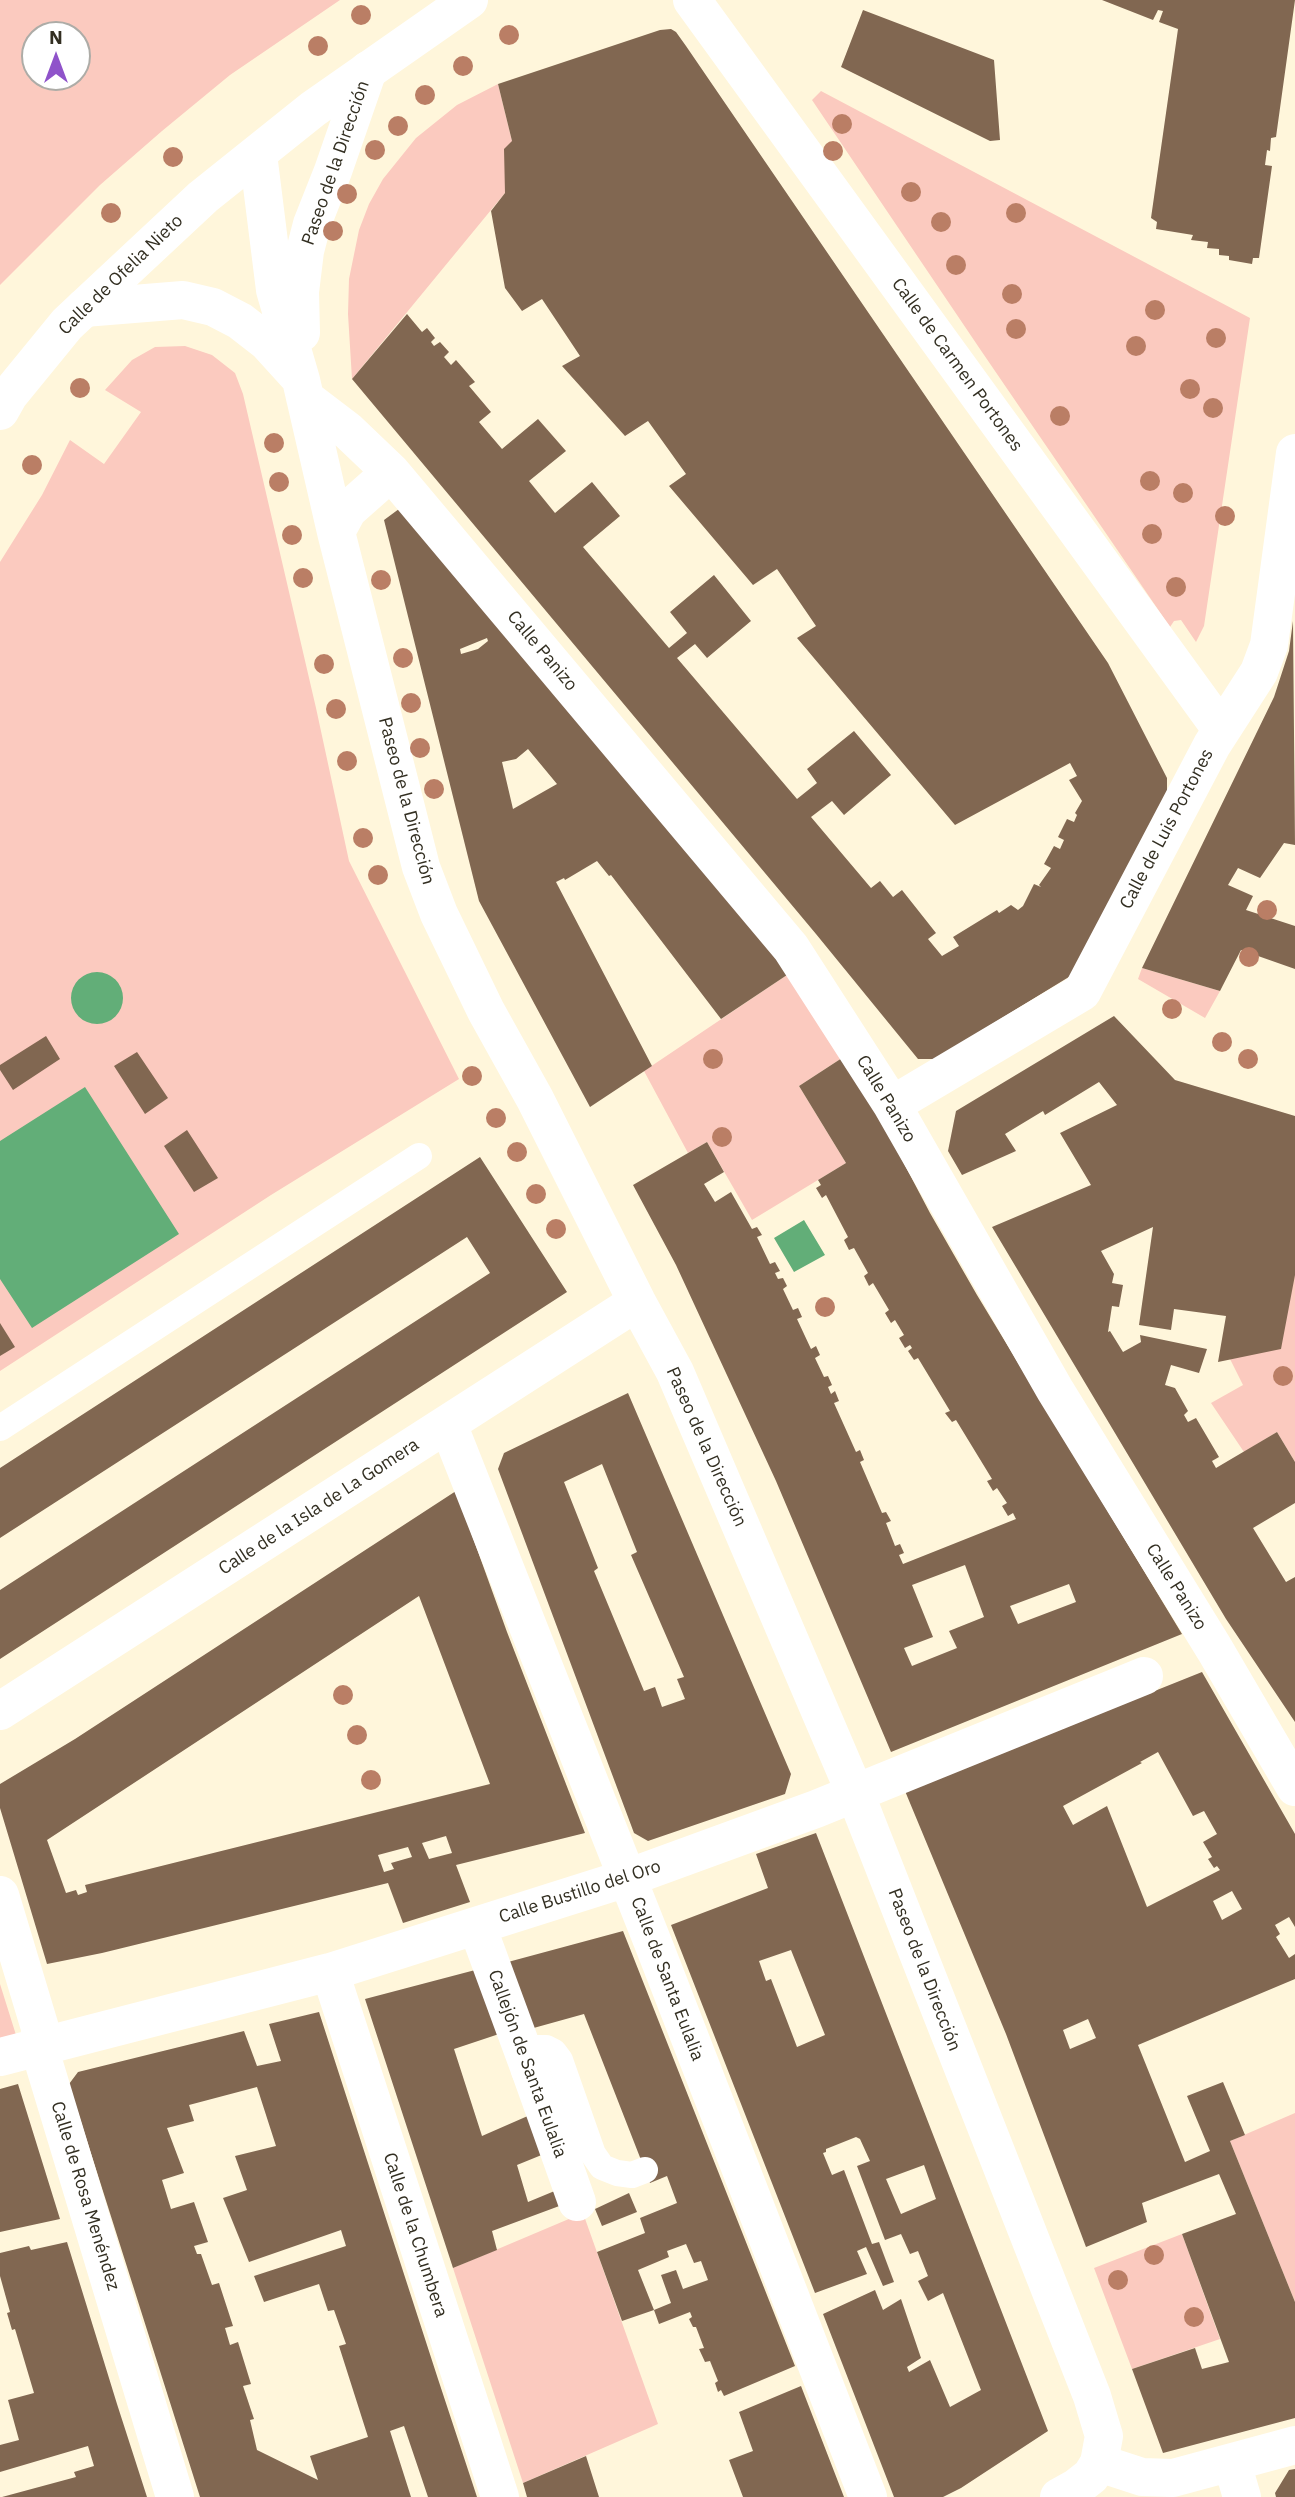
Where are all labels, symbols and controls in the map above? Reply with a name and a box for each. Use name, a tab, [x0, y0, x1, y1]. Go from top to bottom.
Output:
north arrow	[21, 21, 91, 91]
text: N	[49, 25, 63, 49]
street label: Paseo de la Dirección	[298, 78, 374, 248]
street label: Calle de Ofelia Nieto	[54, 210, 188, 340]
street label: Calle de Carmen Portones	[887, 274, 1027, 456]
street label: Calle Panizo	[502, 607, 582, 695]
street label: Paseo de la Dirección	[373, 715, 439, 887]
street label: Calle de Luis Portones	[1116, 745, 1218, 913]
street label: Calle Panizo	[852, 1051, 920, 1147]
street label: Paseo de la Dirección	[661, 1364, 751, 1530]
street label: Calle de la Isla de La Gomera	[215, 1434, 423, 1580]
street label: Calle Panizo	[1141, 1540, 1211, 1634]
street label: Calle Bustillo del Oro	[496, 1856, 664, 1928]
street label: Paseo de la Dirección	[883, 1886, 965, 2054]
street label: Calle de Santa Eulalia	[626, 1894, 708, 2064]
street label: Callejón de Santa Eulalia	[483, 1967, 571, 2161]
street label: Calle de Rosa Menéndez	[46, 2099, 124, 2293]
street label: Calle de la Chumbera	[378, 2150, 452, 2320]

